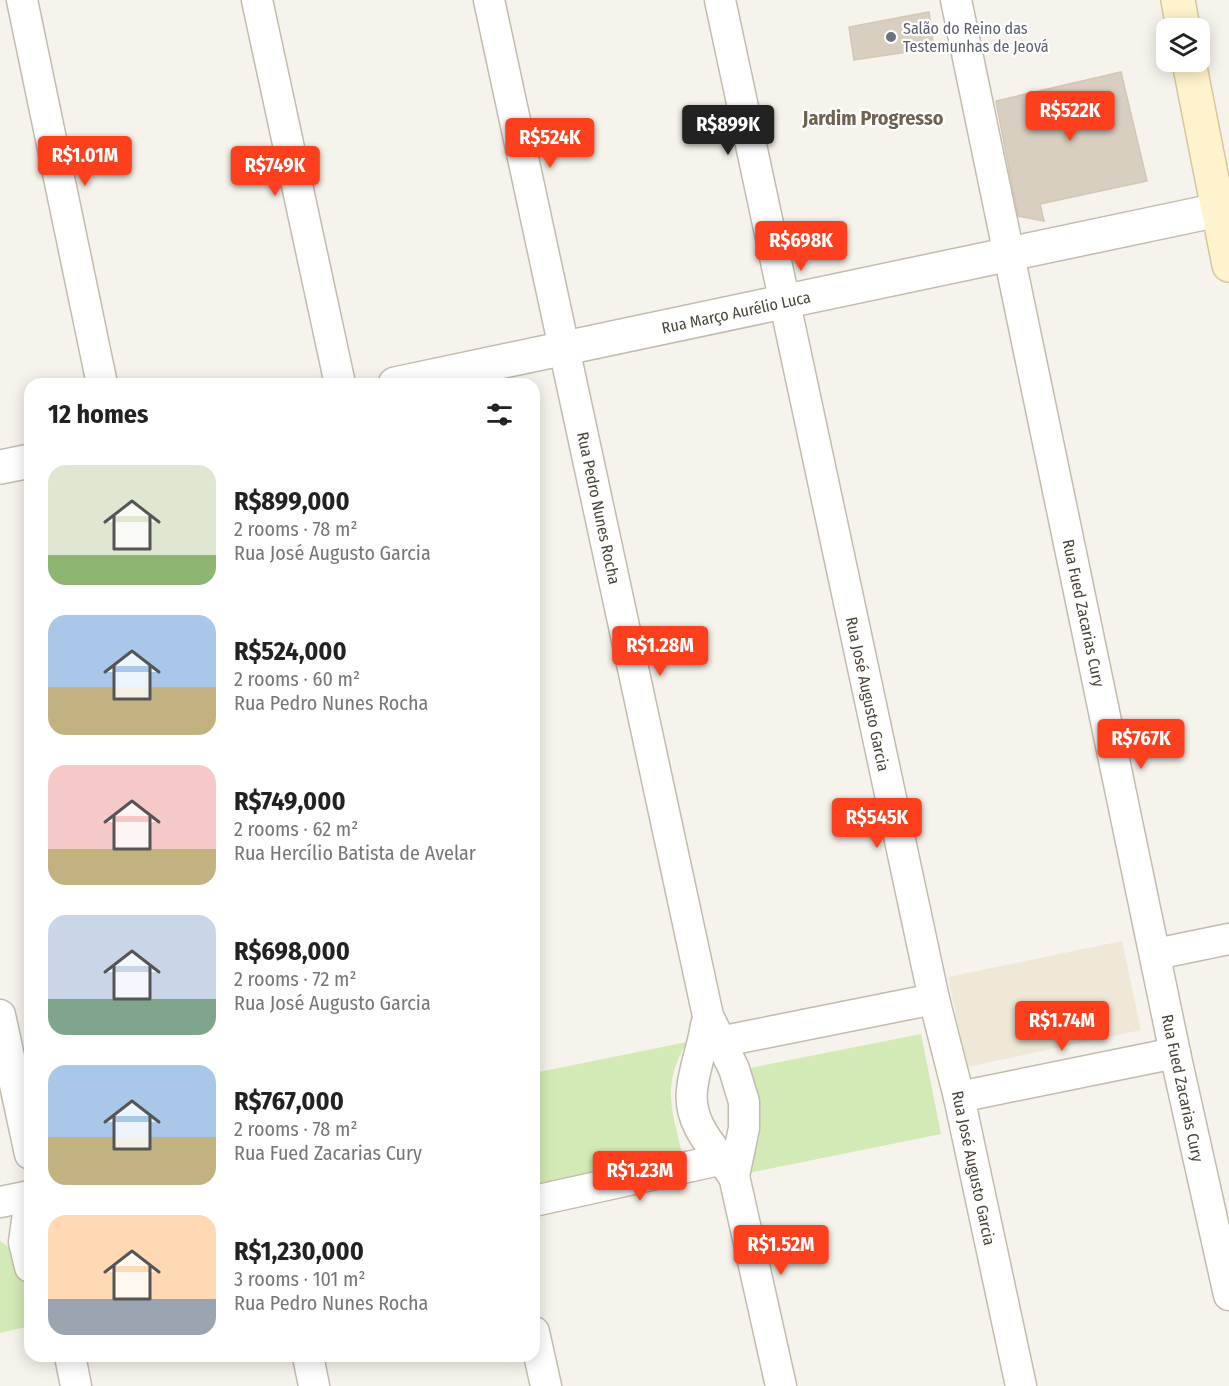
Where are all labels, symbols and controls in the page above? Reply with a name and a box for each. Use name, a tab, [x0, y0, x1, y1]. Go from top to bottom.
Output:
map controls	[1156, 18, 1210, 72]
button: layers	[1156, 18, 1210, 72]
place label: Salão do Reino das Testemunhas de Jeová	[903, 19, 1049, 56]
marker: Salão do Reino das Testemunhas de Jeová	[884, 30, 898, 44]
pin: R$522K	[1021, 91, 1119, 142]
text: R$522K	[1040, 98, 1100, 122]
pin: R$899K	[679, 105, 777, 156]
district label: Jardim Progresso	[802, 106, 944, 130]
text: R$899K	[696, 112, 760, 136]
pin: R$524K	[501, 118, 599, 169]
text: R$524K	[519, 125, 581, 149]
pin: R$1.01M	[30, 136, 140, 187]
text: R$1.01M	[52, 143, 118, 167]
pin: R$749K	[226, 146, 324, 197]
text: R$749K	[245, 153, 305, 177]
pin: R$698K	[752, 221, 850, 272]
text: R$698K	[769, 228, 833, 252]
street label: Rua Março Aurélio Luca	[660, 287, 812, 338]
icon: filters	[483, 398, 516, 431]
text: 12 homes	[48, 399, 148, 430]
street label: Rua Pedro Nunes Rocha	[573, 430, 624, 586]
text: R$899,000	[234, 486, 350, 517]
icon: home	[96, 489, 168, 561]
text: 2 rooms · 78 m²	[234, 517, 357, 541]
street label: Rua Fued Zacarias Cury	[1059, 538, 1109, 689]
text: Rua José Augusto Garcia	[234, 541, 431, 565]
street label: Rua José Augusto Garcia	[842, 615, 893, 773]
pin: R$1.28M	[605, 626, 715, 677]
text: R$1.28M	[626, 633, 694, 657]
text: R$524,000	[234, 636, 347, 667]
icon: home	[96, 639, 168, 711]
text: 2 rooms · 60 m²	[234, 667, 360, 691]
text: Rua Pedro Nunes Rocha	[234, 691, 428, 715]
pin: R$767K	[1092, 719, 1190, 770]
text: R$767K	[1111, 726, 1171, 750]
text: R$749,000	[234, 786, 346, 817]
icon: home	[96, 789, 168, 861]
pin: R$545K	[828, 798, 926, 849]
text: R$545K	[846, 805, 908, 829]
text: 2 rooms · 62 m²	[234, 817, 358, 841]
text: Rua Hercílio Batista de Avelar	[234, 841, 476, 865]
text: R$698,000	[234, 936, 350, 967]
icon: home	[96, 939, 168, 1011]
text: 2 rooms · 72 m²	[234, 967, 356, 991]
text: Rua José Augusto Garcia	[234, 991, 431, 1015]
pin: R$1.74M	[1007, 1001, 1117, 1052]
text: R$1.74M	[1029, 1008, 1095, 1032]
street label: Rua Fued Zacarias Cury	[1158, 1013, 1208, 1164]
text: R$767,000	[234, 1086, 344, 1117]
icon: home	[96, 1089, 168, 1161]
street label: Rua José Augusto Garcia	[948, 1089, 999, 1247]
text: 2 rooms · 78 m²	[234, 1117, 357, 1141]
text: Rua Fued Zacarias Cury	[234, 1141, 422, 1165]
pin: R$1.23M	[585, 1151, 695, 1202]
text: R$1.23M	[607, 1158, 673, 1182]
pin: R$1.52M	[726, 1225, 836, 1276]
text: R$1.52M	[748, 1232, 814, 1256]
text: R$1,230,000	[234, 1236, 364, 1267]
icon: home	[96, 1239, 168, 1311]
text: 3 rooms · 101 m²	[234, 1267, 365, 1291]
text: Rua Pedro Nunes Rocha	[234, 1291, 428, 1315]

